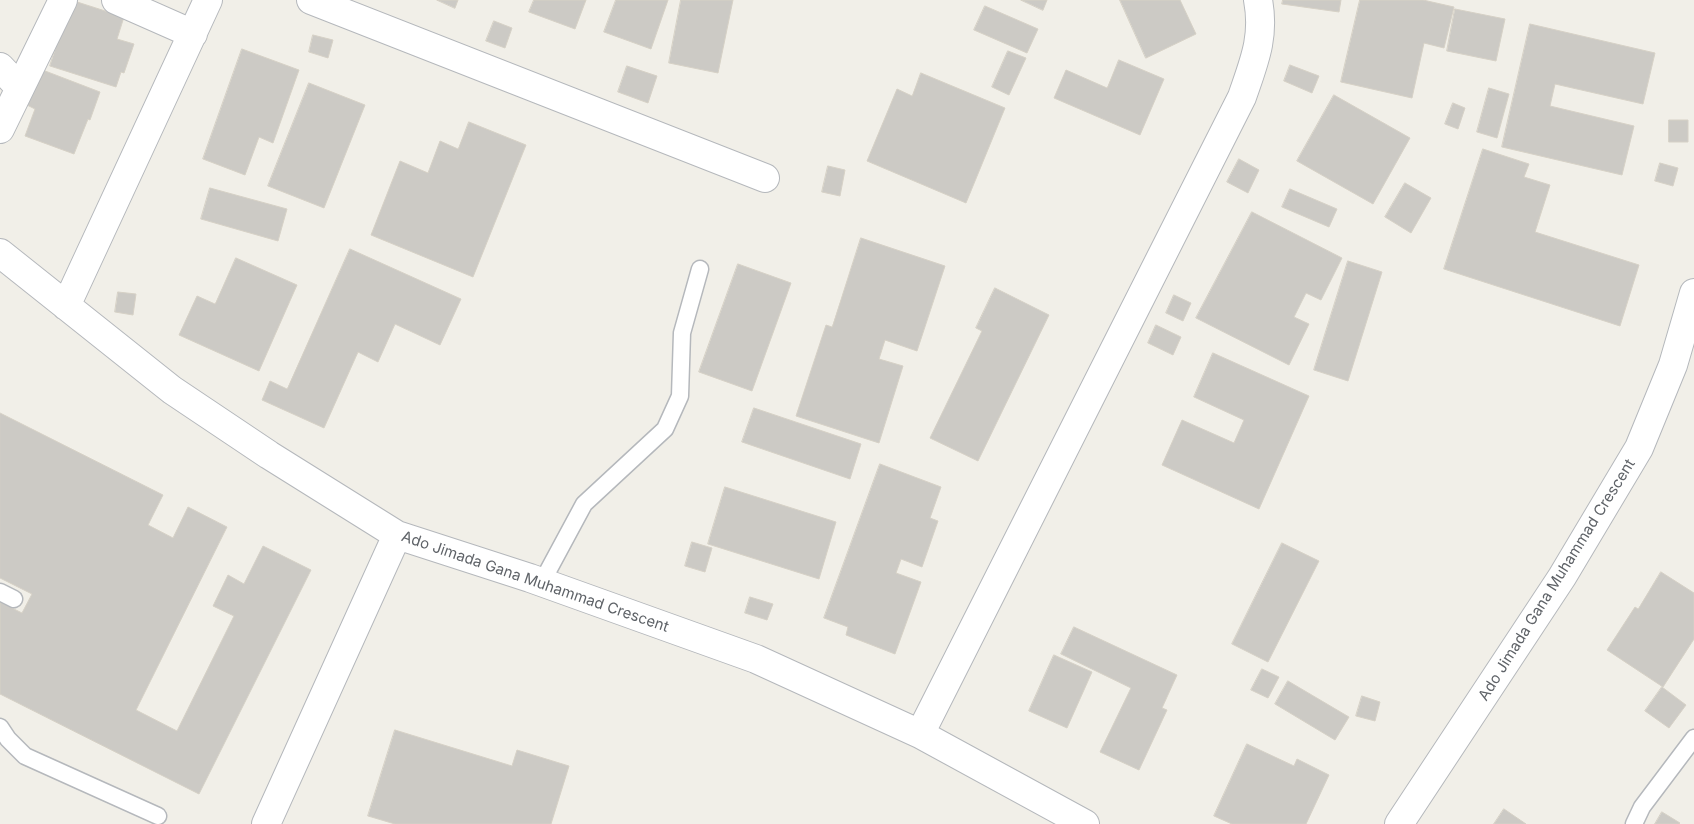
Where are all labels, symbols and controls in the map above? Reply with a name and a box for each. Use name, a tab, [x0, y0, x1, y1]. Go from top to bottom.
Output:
street label: Ado Jimada Gana Muhammad Crescent	[1475, 456, 1639, 704]
street label: Ado Jimada Gana Muhammad Crescent	[399, 528, 671, 636]

